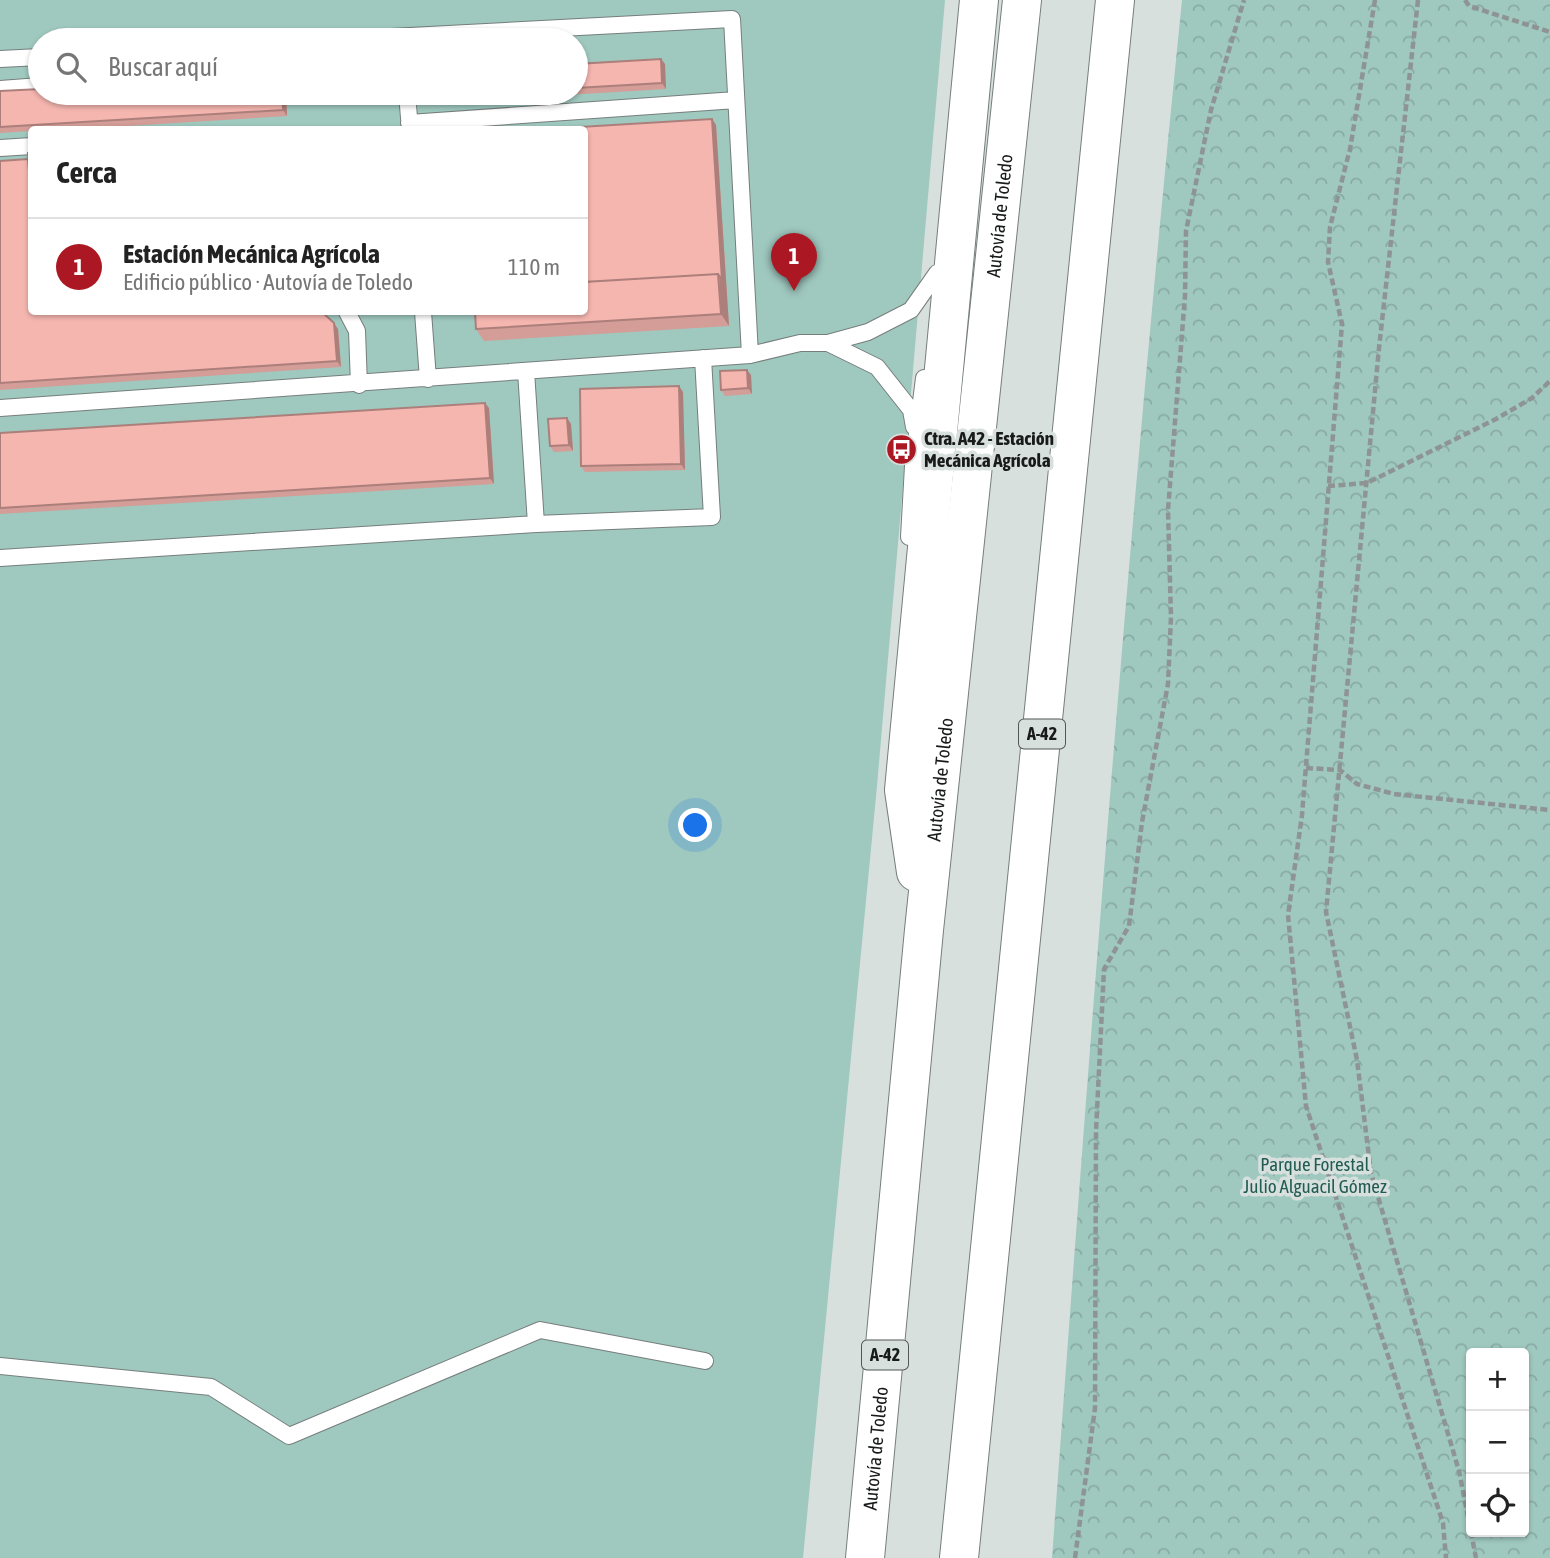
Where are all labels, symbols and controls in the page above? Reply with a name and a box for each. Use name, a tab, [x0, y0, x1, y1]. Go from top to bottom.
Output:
search box	[28, 28, 588, 105]
icon: search	[52, 48, 90, 86]
text: Buscar aquí	[108, 52, 218, 82]
street label: Autovía de Toledo	[982, 153, 1017, 279]
text: Cerca	[56, 155, 117, 189]
pin: 1	[771, 233, 817, 291]
text: Estación Mecánica Agrícola	[123, 239, 380, 269]
text: 1	[74, 254, 84, 280]
text: 110 m	[508, 254, 560, 280]
text: Edificio público · Autovía de Toledo	[123, 269, 413, 295]
place label: Ctra. A42 - Estación Mecánica Agrícola	[924, 427, 1054, 471]
bus stop icon: Ctra. A42 - Estación Mecánica Agrícola	[884, 432, 918, 466]
street label: Autovía de Toledo	[922, 717, 957, 842]
road number: A-42	[1019, 720, 1065, 748]
your location	[678, 808, 712, 842]
park label: Parque Forestal Julio Alguacil Gómez	[1243, 1153, 1387, 1197]
road number: A-42	[862, 1340, 908, 1370]
map controls	[1466, 1348, 1529, 1537]
button: +	[1466, 1348, 1529, 1411]
street label: Autovía de Toledo	[859, 1386, 892, 1511]
button: −	[1466, 1411, 1529, 1474]
button: locate	[1466, 1474, 1529, 1537]

